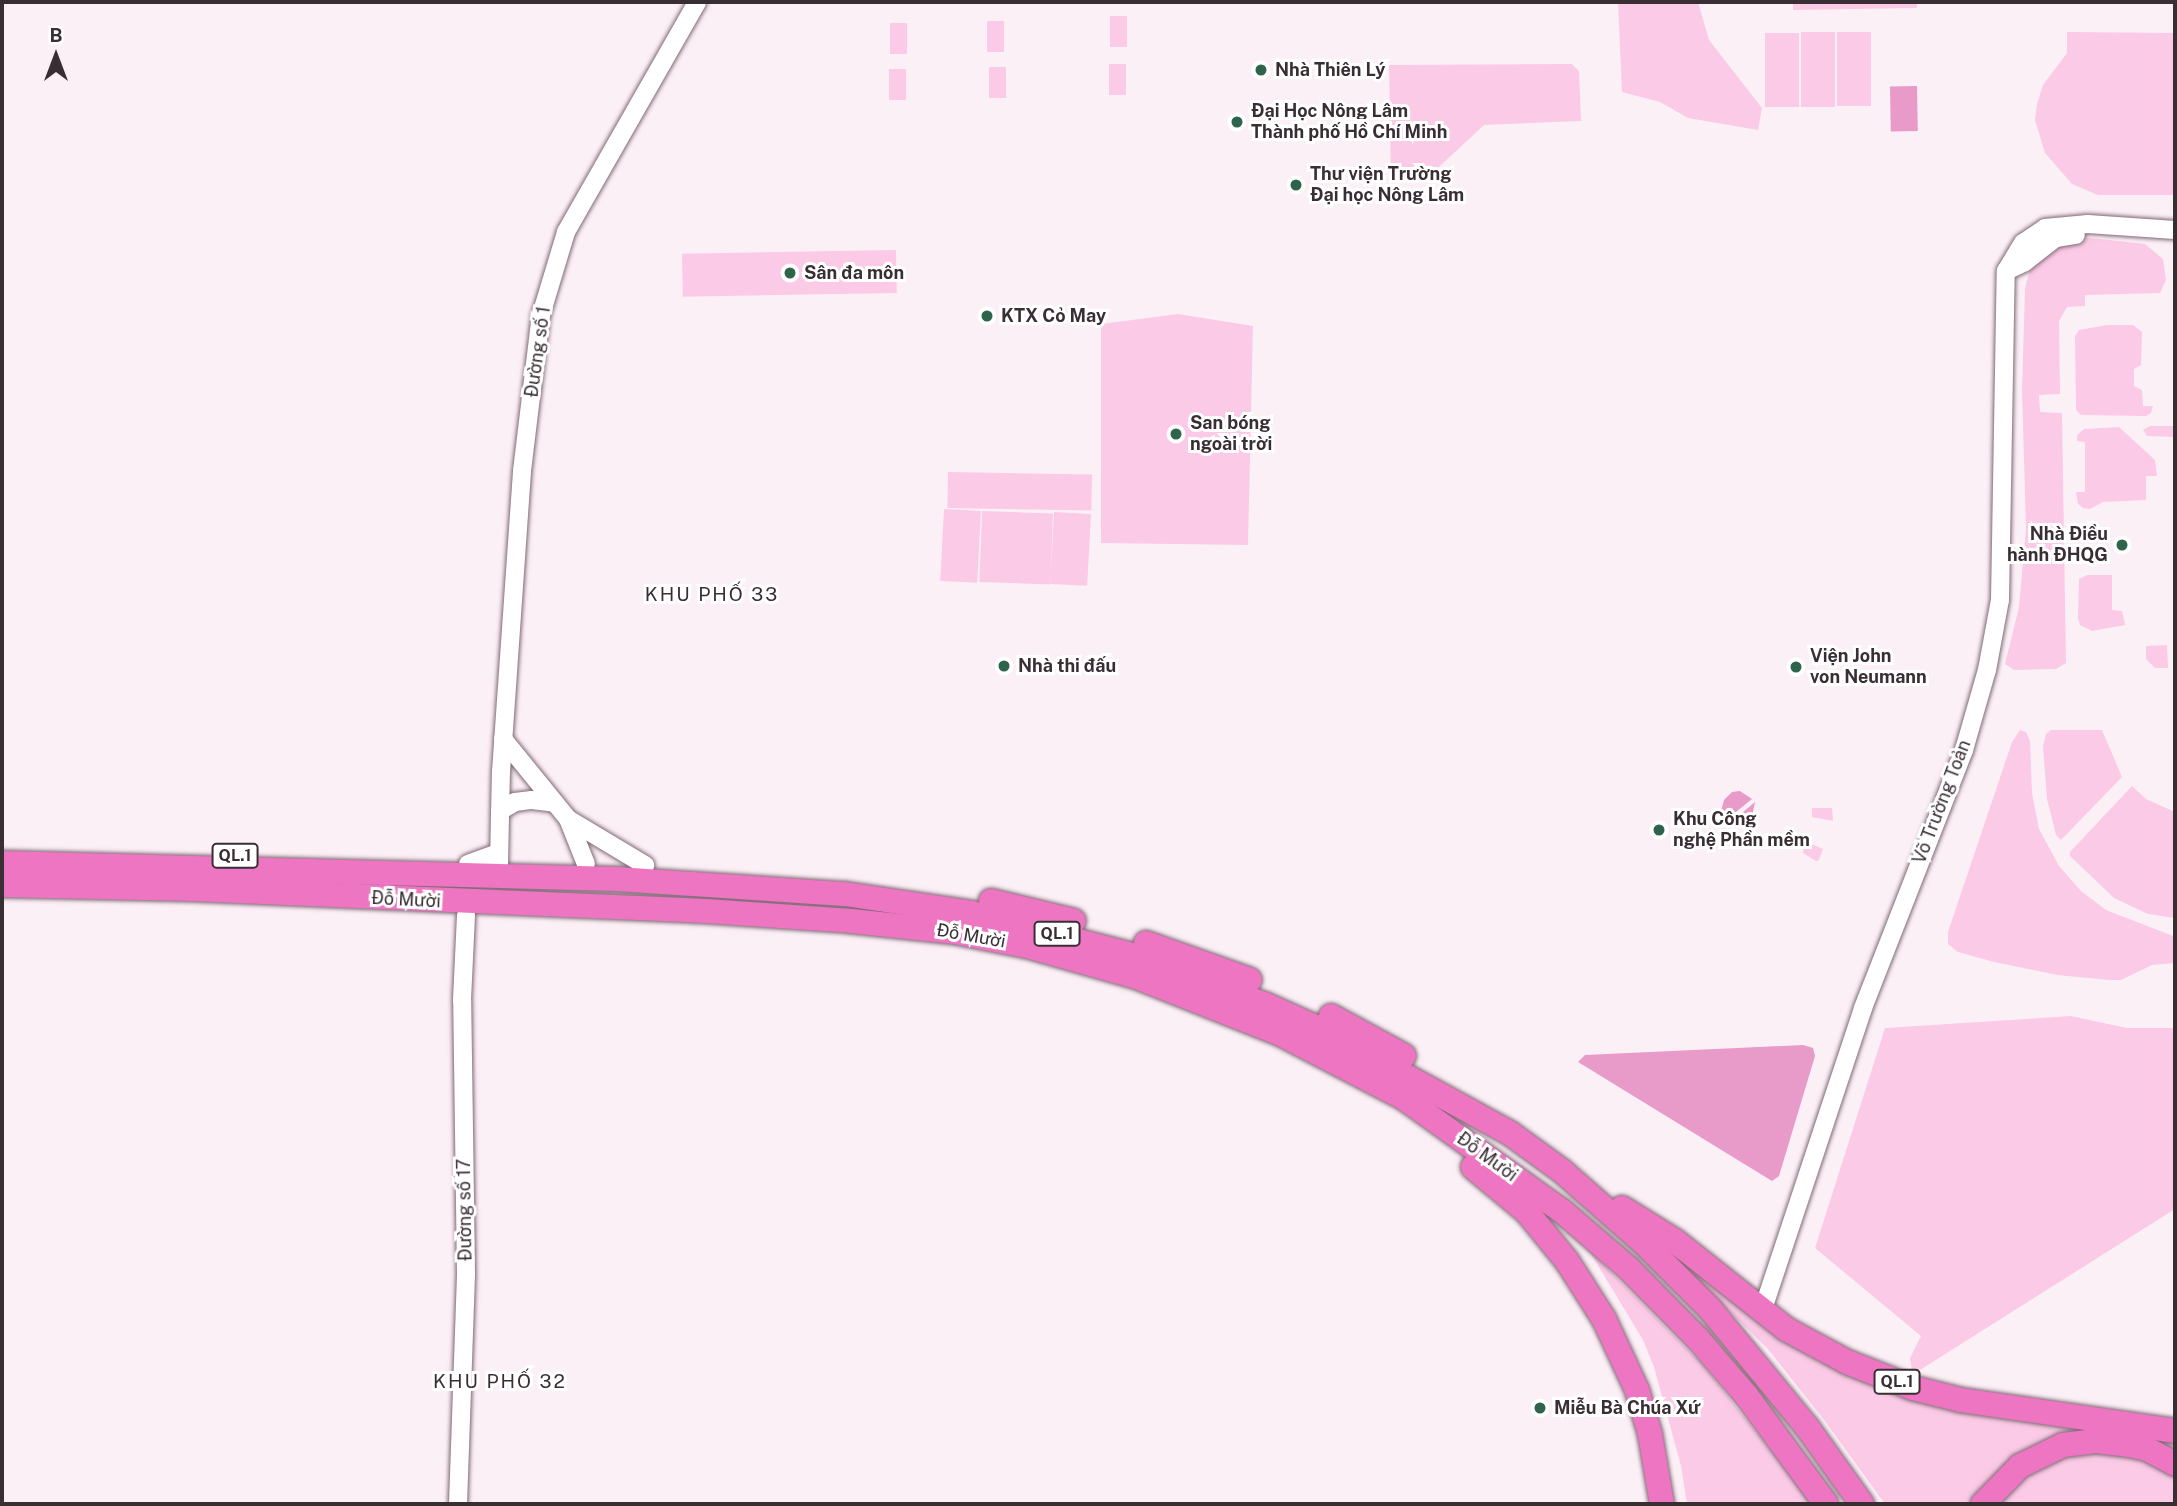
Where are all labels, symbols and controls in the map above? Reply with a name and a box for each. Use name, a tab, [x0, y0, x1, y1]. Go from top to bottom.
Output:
north arrow	[21, 21, 91, 91]
text: B	[49, 24, 63, 46]
place label: Nhà Thiên Lý	[1275, 59, 1385, 81]
marker: Nhà Thiên Lý	[1253, 62, 1269, 78]
place label: Đại Học Nông Lâm Thành phố Hồ Chí Minh	[1251, 101, 1447, 144]
marker: Đại Học Nông Lâm Thành phố Hồ Chí Minh	[1229, 114, 1245, 130]
place label: Thư viện Trường Đại học Nông Lâm	[1310, 164, 1464, 206]
marker: Thư viện Trường Đại học Nông Lâm	[1288, 177, 1304, 193]
place label: Sân đa môn	[804, 262, 904, 284]
marker: Sân đa môn	[782, 265, 798, 281]
street label: Đường số 1	[521, 305, 555, 399]
place label: KTX Cỏ May	[1001, 305, 1106, 327]
marker: KTX Cỏ May	[979, 308, 995, 324]
place label: San bóng ngoài trời	[1190, 413, 1272, 456]
marker: San bóng ngoài trời	[1168, 426, 1184, 442]
place label: Nhà Điều hành ĐHQG	[2007, 524, 2108, 566]
marker: Nhà Điều hành ĐHQG	[2114, 537, 2130, 553]
district label: KHU PHỐ 33	[646, 584, 778, 606]
place label: Viện John von Neumann	[1810, 646, 1927, 688]
place label: Nhà thi đấu	[1018, 655, 1116, 677]
marker: Nhà thi đấu	[996, 658, 1012, 674]
marker: Viện John von Neumann	[1788, 659, 1804, 675]
street label: Võ Trường Toản	[1908, 737, 1976, 867]
place label: Khu Công nghệ Phần mềm	[1673, 809, 1810, 852]
marker: Khu Công nghệ Phần mềm	[1651, 822, 1667, 838]
road number: QL.1	[210, 844, 260, 869]
street label: Đỗ Mười	[371, 887, 441, 913]
street label: Đỗ Mười	[935, 919, 1007, 953]
road number: QL.1	[1032, 922, 1082, 946]
street label: Đỗ Mười	[1452, 1128, 1522, 1186]
street label: Đường số 17	[453, 1158, 477, 1262]
road number: QL.1	[1872, 1370, 1922, 1394]
district label: KHU PHỐ 32	[434, 1371, 566, 1393]
place label: Miễu Bà Chúa Xứ	[1554, 1397, 1701, 1419]
marker: Miễu Bà Chúa Xứ	[1532, 1400, 1548, 1416]

